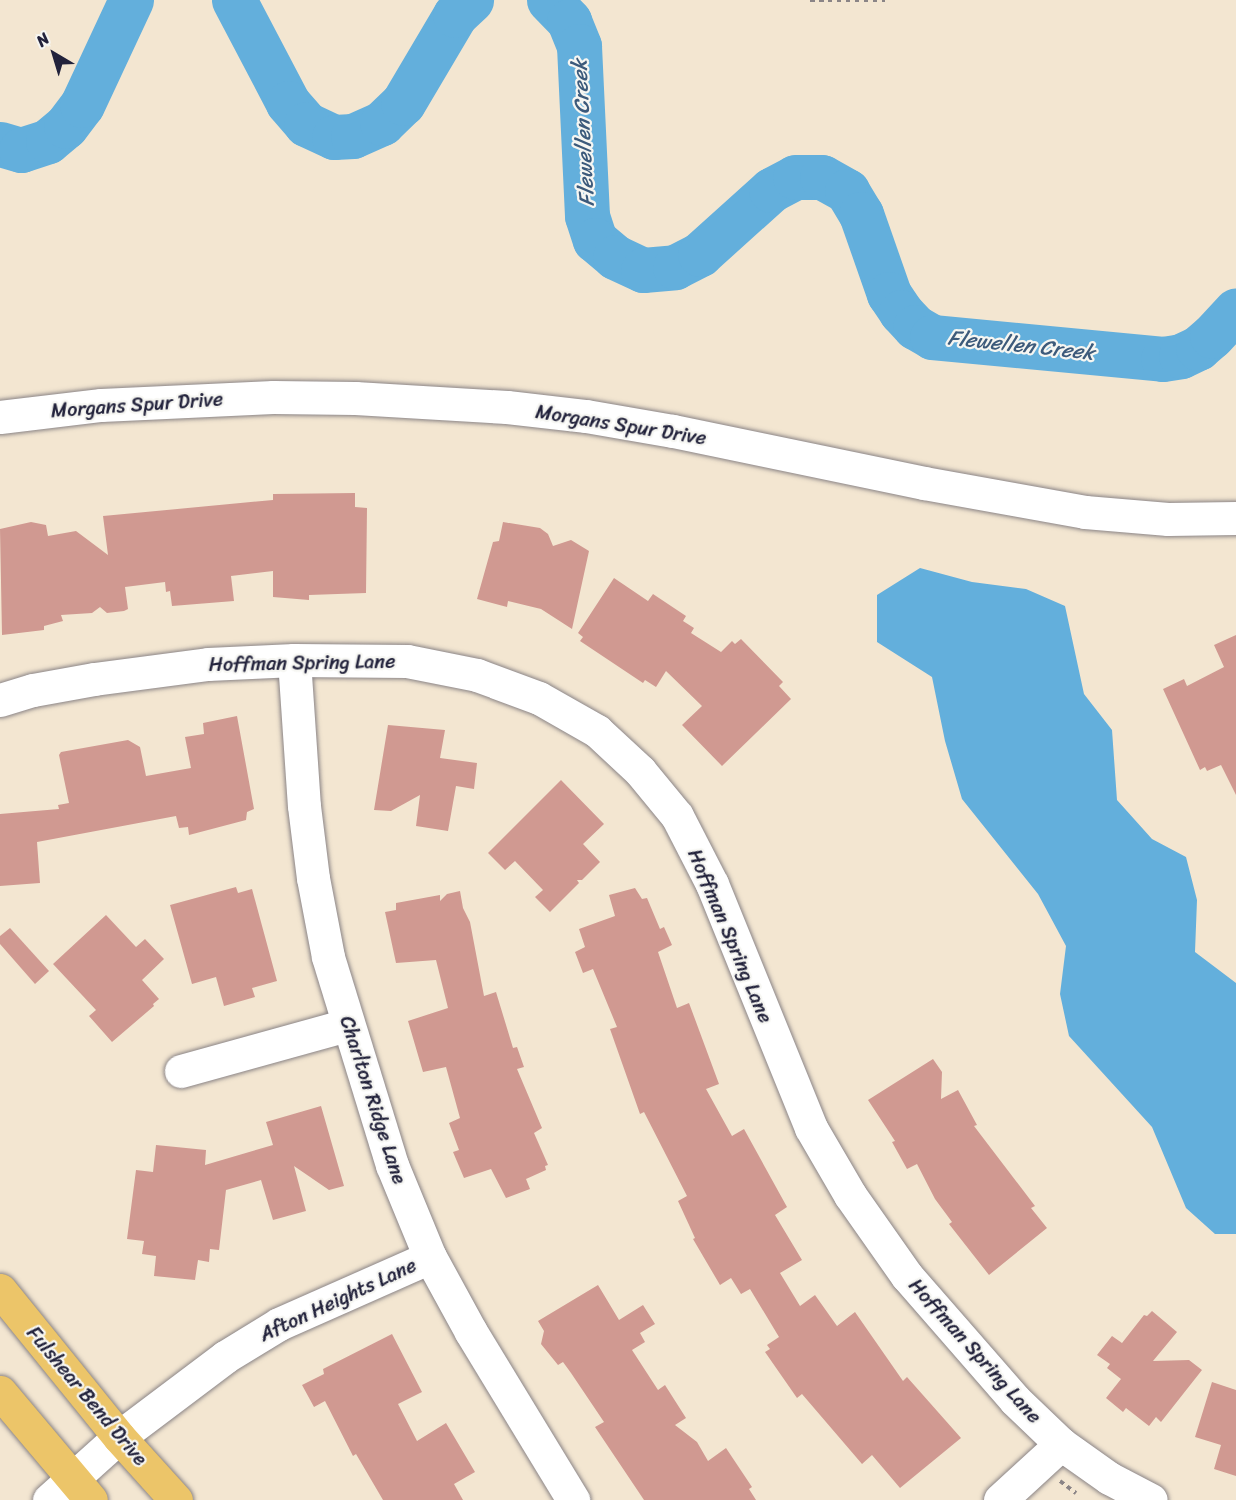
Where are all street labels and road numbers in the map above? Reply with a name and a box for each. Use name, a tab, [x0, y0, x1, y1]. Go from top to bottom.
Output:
street label: Morgans Spur Drive	[50, 387, 224, 423]
street label: Morgans Spur Drive	[534, 400, 708, 450]
street label: Hoffman Spring Lane	[208, 649, 396, 677]
street label: Hoffman Spring Lane	[682, 845, 778, 1027]
street label: Charlton Ridge Lane	[334, 1013, 412, 1187]
street label: Afton Heights Lane	[256, 1253, 420, 1347]
street label: Hoffman Spring Lane	[904, 1274, 1046, 1428]
street label: Fulshear Bend Drive	[21, 1321, 153, 1471]

